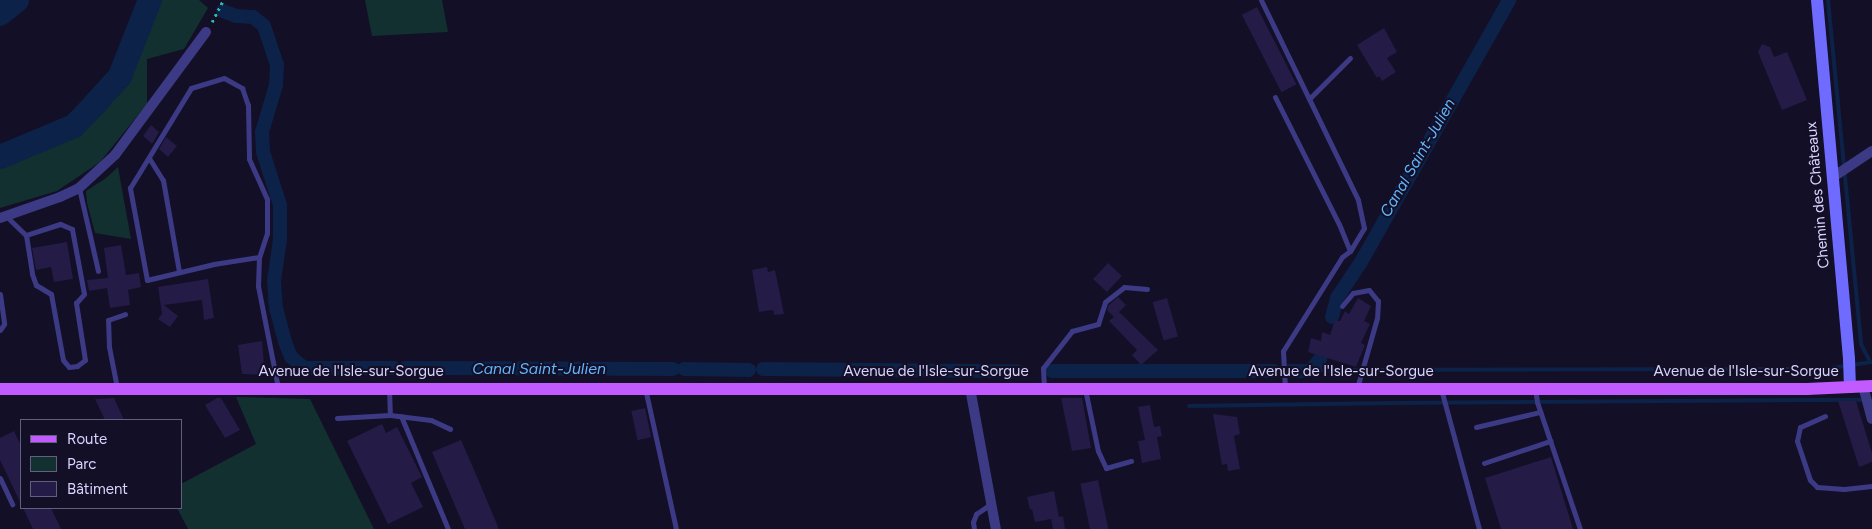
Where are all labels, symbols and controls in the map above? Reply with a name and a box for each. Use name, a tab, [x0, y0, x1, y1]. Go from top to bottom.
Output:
water label: Canal Saint-Julien	[1376, 95, 1460, 221]
street label: Chemin des Châteaux	[1803, 121, 1833, 269]
water label: Canal Saint-Julien	[472, 359, 606, 379]
street label: Avenue de l'Isle-sur-Sorgue	[258, 363, 444, 381]
street label: Avenue de l'Isle-sur-Sorgue	[843, 363, 1029, 381]
street label: Avenue de l'Isle-sur-Sorgue	[1248, 363, 1434, 381]
street label: Avenue de l'Isle-sur-Sorgue	[1653, 363, 1839, 381]
legend	[20, 419, 182, 509]
text: Route	[67, 430, 107, 448]
text: Parc	[67, 455, 96, 473]
text: Bâtiment	[67, 480, 128, 498]

